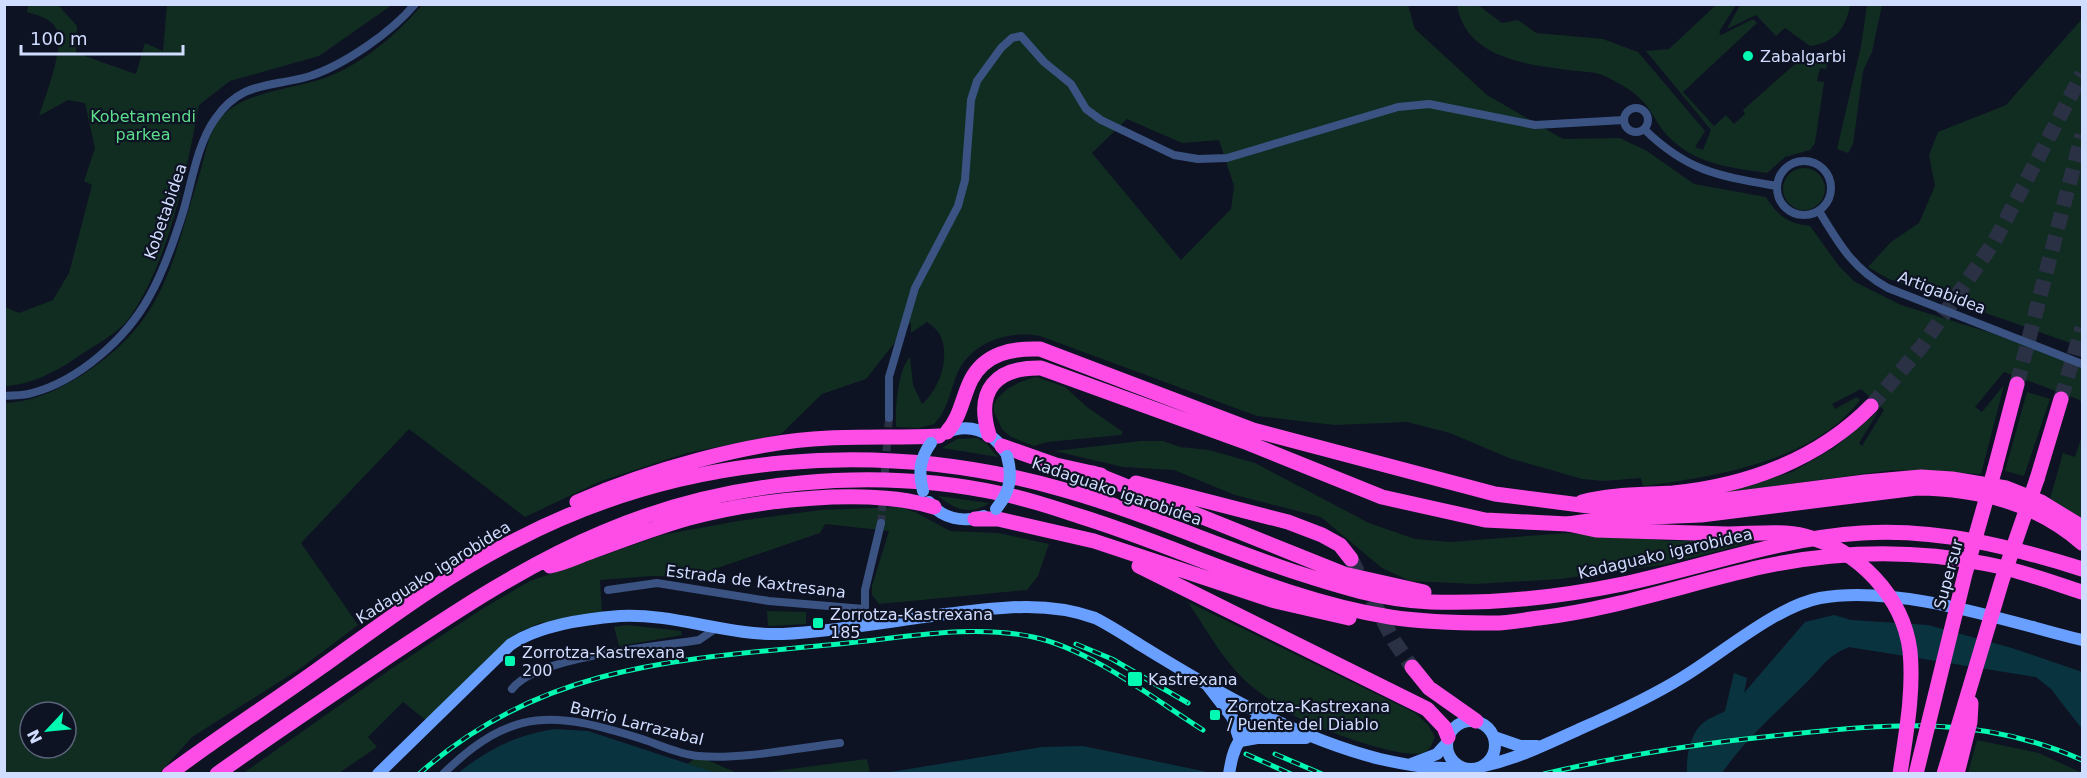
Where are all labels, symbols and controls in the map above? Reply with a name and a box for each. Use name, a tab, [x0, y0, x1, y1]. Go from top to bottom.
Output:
scale bar	[21, 18, 183, 56]
text: 100 m	[30, 28, 88, 49]
place label: Zabalgarbi	[1760, 47, 1846, 66]
marker: Zabalgarbi	[1741, 49, 1755, 63]
park label: Kobetamendi parkea	[90, 107, 196, 144]
street label: Kobetabidea	[140, 161, 191, 262]
street label: Artigabidea	[1895, 267, 1988, 318]
street label: Kadaguako igarobidea	[1029, 453, 1204, 530]
street label: Kadaguako igarobidea	[353, 517, 514, 628]
street label: Kadaguako igarobidea	[1576, 524, 1754, 583]
street label: Supersur	[1930, 537, 1967, 611]
street label: Estrada de Kaxtresana	[665, 561, 847, 602]
place label: Zorrotza-Kastrexana 185	[830, 605, 993, 642]
marker: Zorrotza-Kastrexana 185	[811, 616, 825, 630]
place label: Zorrotza-Kastrexana 200	[522, 643, 685, 680]
marker: Zorrotza-Kastrexana 200	[503, 654, 517, 668]
marker: Kastrexana	[1126, 670, 1144, 688]
place label: Kastrexana	[1148, 670, 1238, 689]
place label: Zorrotza-Kastrexana / Puente del Diablo	[1227, 697, 1390, 734]
street label: Barrio Larrazabal	[568, 698, 706, 749]
north arrow	[18, 700, 78, 760]
marker: Zorrotza-Kastrexana / Puente del Diablo	[1208, 708, 1222, 722]
text: N	[23, 726, 46, 747]

